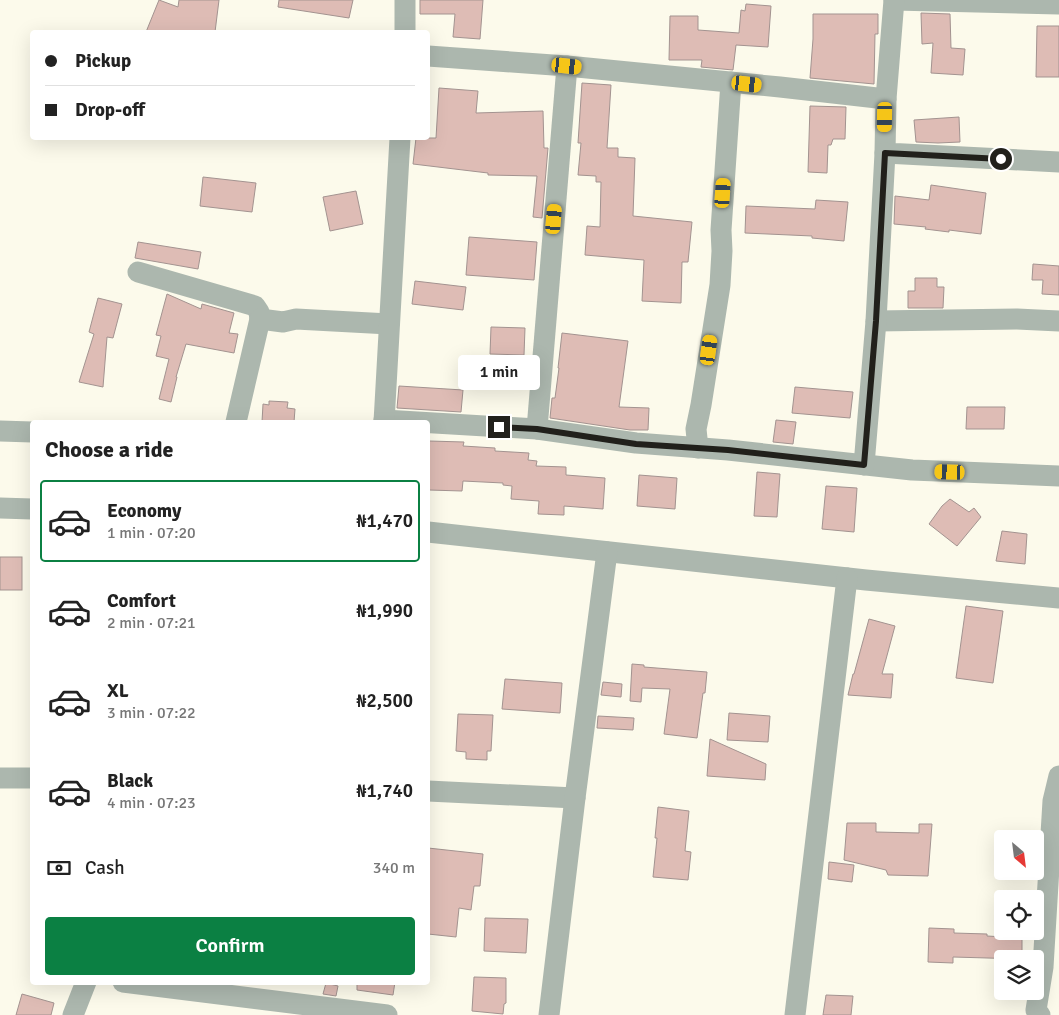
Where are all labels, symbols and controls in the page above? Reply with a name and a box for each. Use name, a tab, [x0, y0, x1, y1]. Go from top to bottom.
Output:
text: Pickup	[75, 49, 131, 73]
car	[551, 57, 582, 75]
car	[731, 75, 762, 93]
text: Drop-off	[75, 98, 145, 122]
car	[877, 102, 892, 132]
route start	[990, 148, 1012, 170]
car	[714, 178, 731, 208]
car	[545, 203, 562, 235]
car	[699, 334, 718, 366]
callout: 1 min	[458, 354, 540, 390]
text: 1 min	[480, 362, 518, 382]
route end	[488, 416, 510, 438]
text: Choose a ride	[45, 436, 173, 463]
car	[934, 464, 965, 480]
icon: car	[47, 499, 92, 544]
text: Economy	[107, 499, 181, 523]
text: ₦1,470	[356, 509, 413, 533]
text: 1 min · 07:20	[107, 523, 196, 543]
icon: car	[47, 589, 92, 634]
text: Comfort	[107, 589, 176, 613]
text: ₦1,990	[356, 599, 413, 623]
text: 2 min · 07:21	[107, 613, 196, 633]
icon: car	[47, 679, 92, 724]
text: XL	[107, 679, 129, 703]
text: ₦2,500	[356, 689, 413, 713]
text: 3 min · 07:22	[107, 703, 196, 723]
icon: car	[47, 769, 92, 814]
text: Black	[107, 769, 153, 793]
text: ₦1,740	[356, 779, 413, 803]
text: 4 min · 07:23	[107, 793, 196, 813]
north arrow	[994, 830, 1044, 880]
map controls	[994, 830, 1044, 1000]
icon: cash	[45, 854, 73, 882]
text: Cash	[85, 856, 125, 880]
text: 340 m	[373, 858, 415, 878]
button: locate	[994, 890, 1044, 940]
button: Confirm	[45, 917, 415, 975]
button: layers	[994, 950, 1044, 1000]

